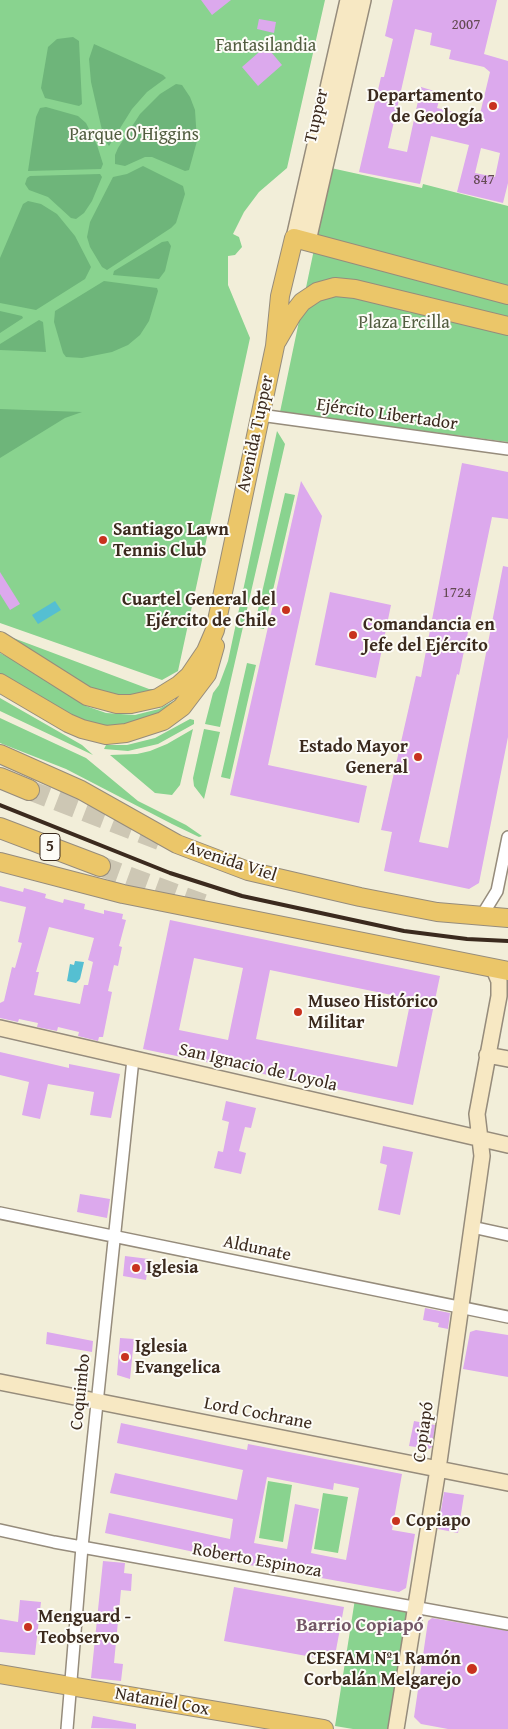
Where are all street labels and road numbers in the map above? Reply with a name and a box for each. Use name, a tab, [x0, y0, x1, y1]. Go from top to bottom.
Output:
street label: Tupper	[300, 87, 334, 145]
street label: Avenida Tupper	[233, 373, 279, 495]
street label: Ejército Libertador	[315, 394, 459, 436]
road number: 5	[40, 834, 60, 860]
street label: Avenida Viel	[183, 837, 279, 887]
street label: San Ignacio de Loyola	[177, 1039, 339, 1097]
street label: Aldunate	[221, 1231, 293, 1267]
street label: Coquimbo	[66, 1353, 96, 1431]
street label: Lord Cochrane	[202, 1393, 314, 1435]
street label: Copiapó	[409, 1400, 439, 1464]
street label: Roberto Espinoza	[191, 1539, 323, 1583]
street label: Nataniel Cox	[113, 1683, 211, 1721]

